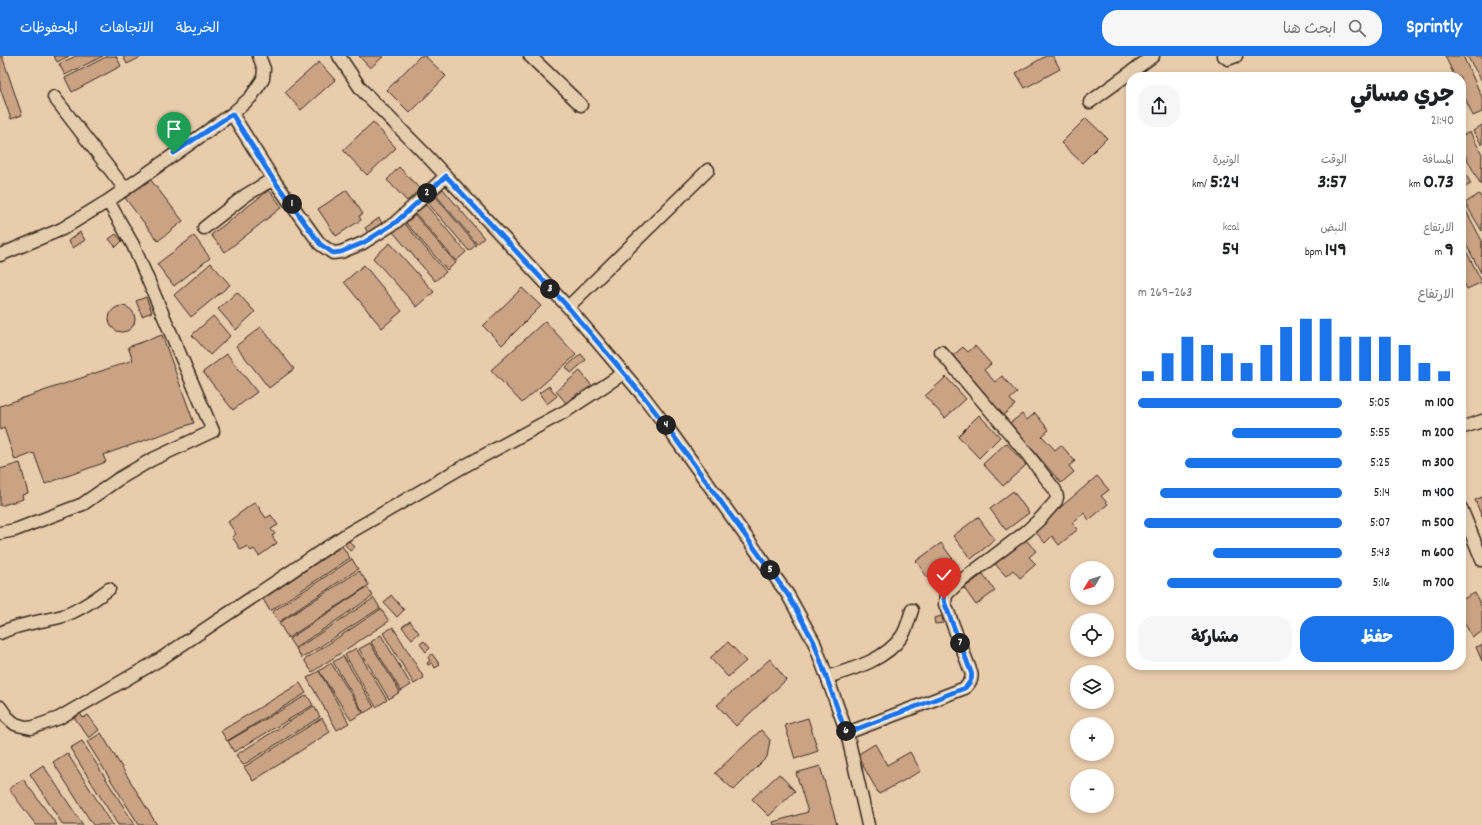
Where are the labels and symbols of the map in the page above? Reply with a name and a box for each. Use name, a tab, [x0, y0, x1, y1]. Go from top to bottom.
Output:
pin	[157, 112, 191, 153]
pin: 2	[417, 183, 437, 203]
pin: 1	[282, 194, 302, 214]
pin: 3	[540, 279, 560, 299]
pin: 4	[656, 415, 676, 435]
pin	[927, 558, 961, 599]
pin: 5	[760, 560, 780, 580]
north arrow	[1070, 561, 1114, 605]
pin: 7	[950, 633, 970, 653]
pin: 6	[836, 721, 856, 741]

